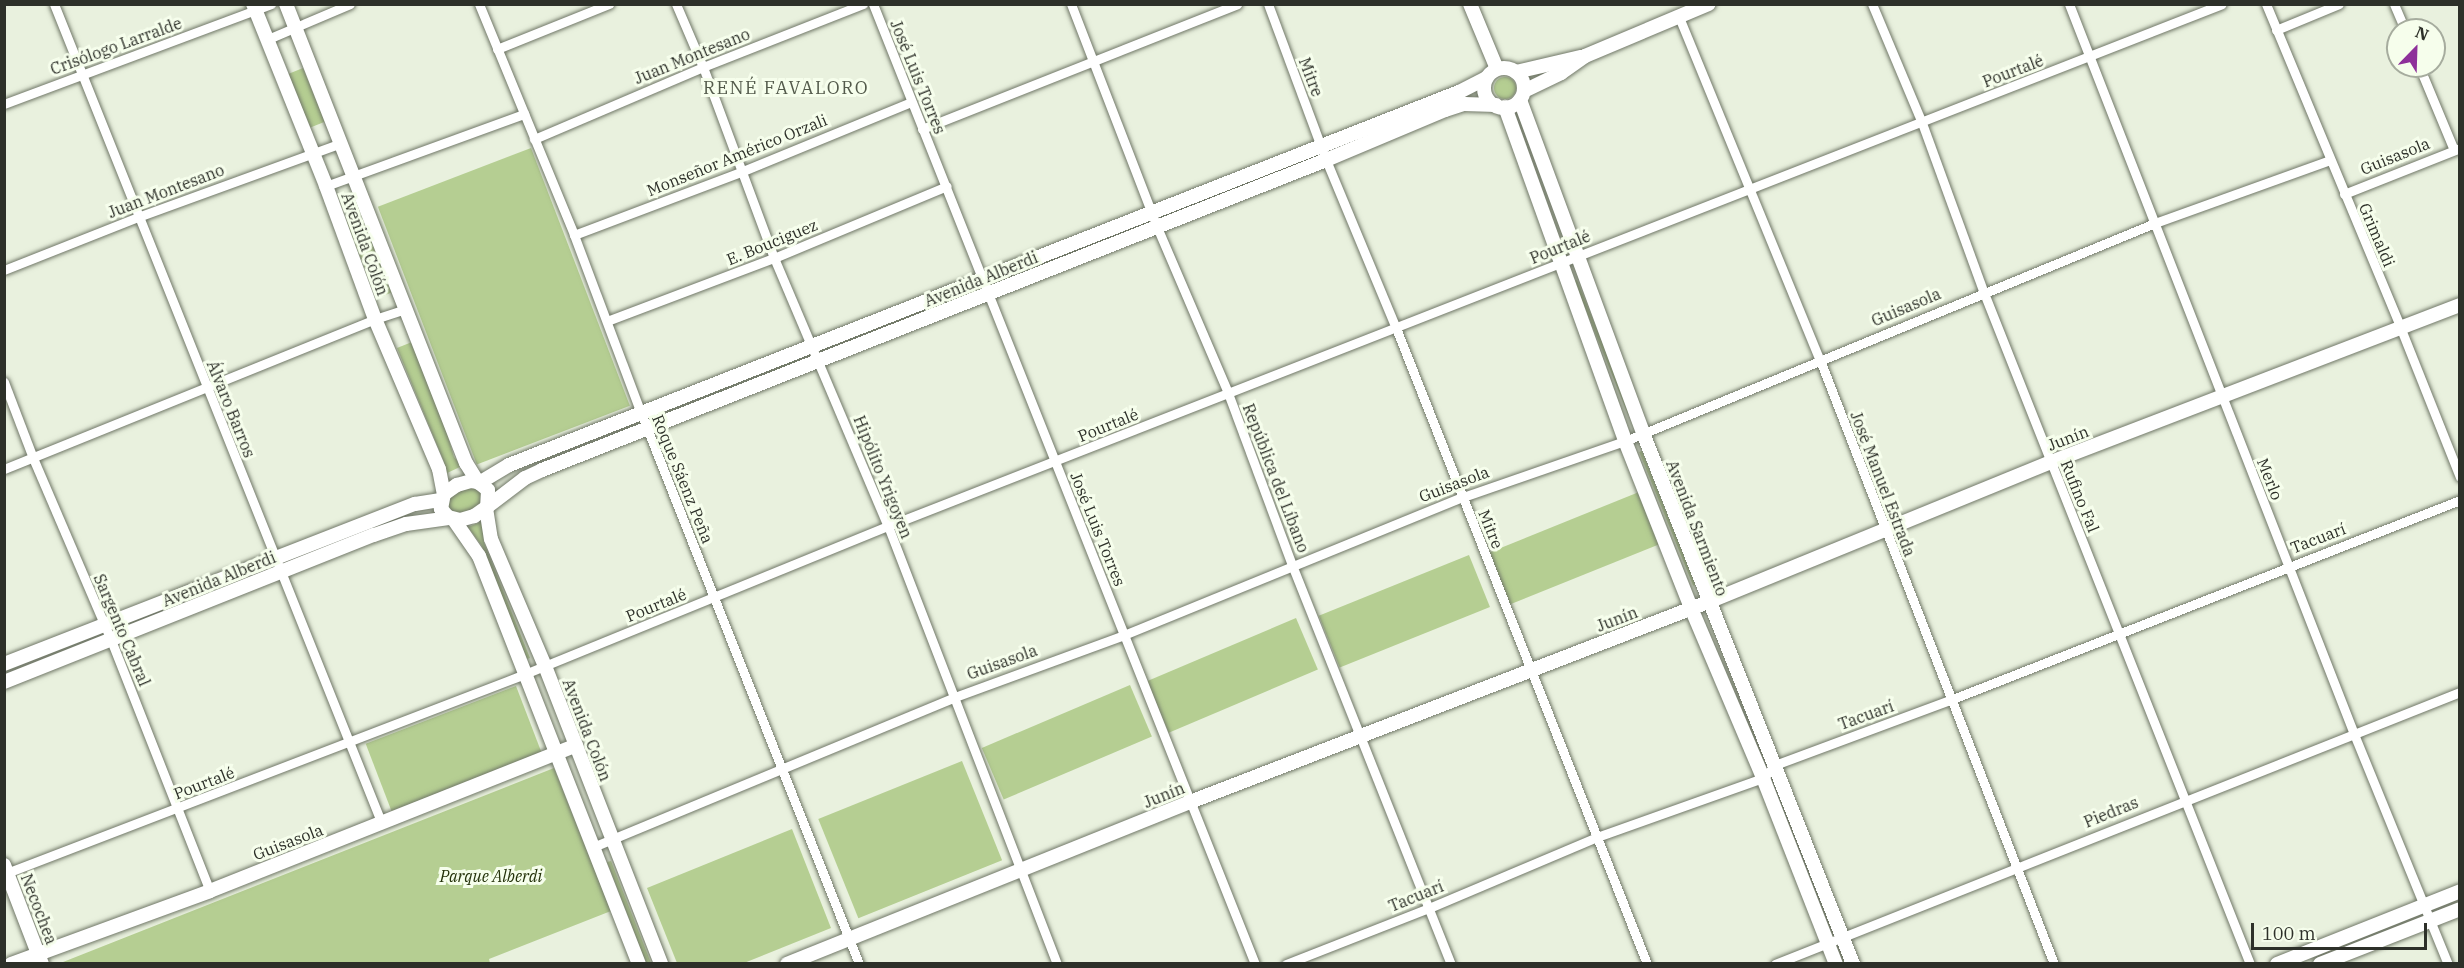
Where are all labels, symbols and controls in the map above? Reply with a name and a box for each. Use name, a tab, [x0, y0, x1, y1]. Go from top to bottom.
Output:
street label: Crisólogo Larralde	[48, 13, 184, 79]
street label: José Luis Torres	[886, 17, 950, 137]
north arrow	[2386, 18, 2446, 78]
text: N	[2413, 22, 2432, 45]
street label: Juan Montesano	[631, 24, 753, 88]
street label: Pourtalé	[1980, 51, 2046, 91]
street label: Mitre	[1295, 55, 1327, 99]
district label: RENÉ FAVALORO	[703, 77, 869, 99]
street label: Monseñor Américo Orzali	[644, 110, 830, 200]
street label: Guisasola	[2357, 133, 2433, 179]
street label: Juan Montesano	[105, 160, 227, 222]
street label: Avenida Colón	[337, 190, 393, 298]
street label: Grimaldi	[2355, 200, 2399, 270]
street label: E. Bouciguez	[724, 215, 820, 269]
street label: Pourtalé	[1527, 226, 1593, 268]
street label: Avenida Alberdi	[921, 247, 1041, 311]
street label: Guisasola	[1868, 284, 1944, 330]
street label: Álvaro Barros	[203, 358, 259, 460]
street label: República del Líbano	[1239, 401, 1313, 555]
street label: Pourtalé	[1075, 404, 1141, 446]
street label: José Manuel Estrada	[1846, 409, 1920, 559]
street label: Roque Sáenz Peña	[648, 412, 718, 546]
street label: Hipólito Yrigoyen	[850, 413, 916, 541]
street label: Junín	[2045, 421, 2091, 455]
street label: Merlo	[2253, 455, 2287, 503]
street label: Avenida Sarmiento	[1662, 457, 1732, 599]
street label: Rufino Fal	[2057, 457, 2103, 535]
street label: Guisasola	[1416, 462, 1492, 506]
street label: José Luis Torres	[1066, 469, 1130, 589]
street label: Mitre	[1475, 507, 1507, 551]
street label: Tacuarí	[2288, 519, 2348, 557]
street label: Avenida Alberdi	[159, 547, 279, 611]
street label: Sargento Cabral	[90, 571, 154, 689]
street label: Pourtalé	[623, 584, 689, 626]
street label: Junín	[1594, 602, 1640, 636]
street label: Guisasola	[964, 640, 1040, 684]
street label: Avenida Colón	[559, 676, 615, 784]
street label: Tacuarí	[1836, 696, 1896, 734]
street label: Pourtalé	[171, 763, 237, 803]
street label: Junín	[1141, 778, 1187, 812]
street label: Piedras	[2081, 792, 2141, 832]
street label: Guisasola	[250, 820, 326, 864]
park label: Parque Alberdi	[440, 866, 542, 886]
street label: Necochea	[17, 871, 61, 947]
street label: Tacuarí	[1386, 876, 1446, 916]
scale bar	[2254, 911, 2430, 949]
text: 100 m	[2262, 922, 2316, 945]

